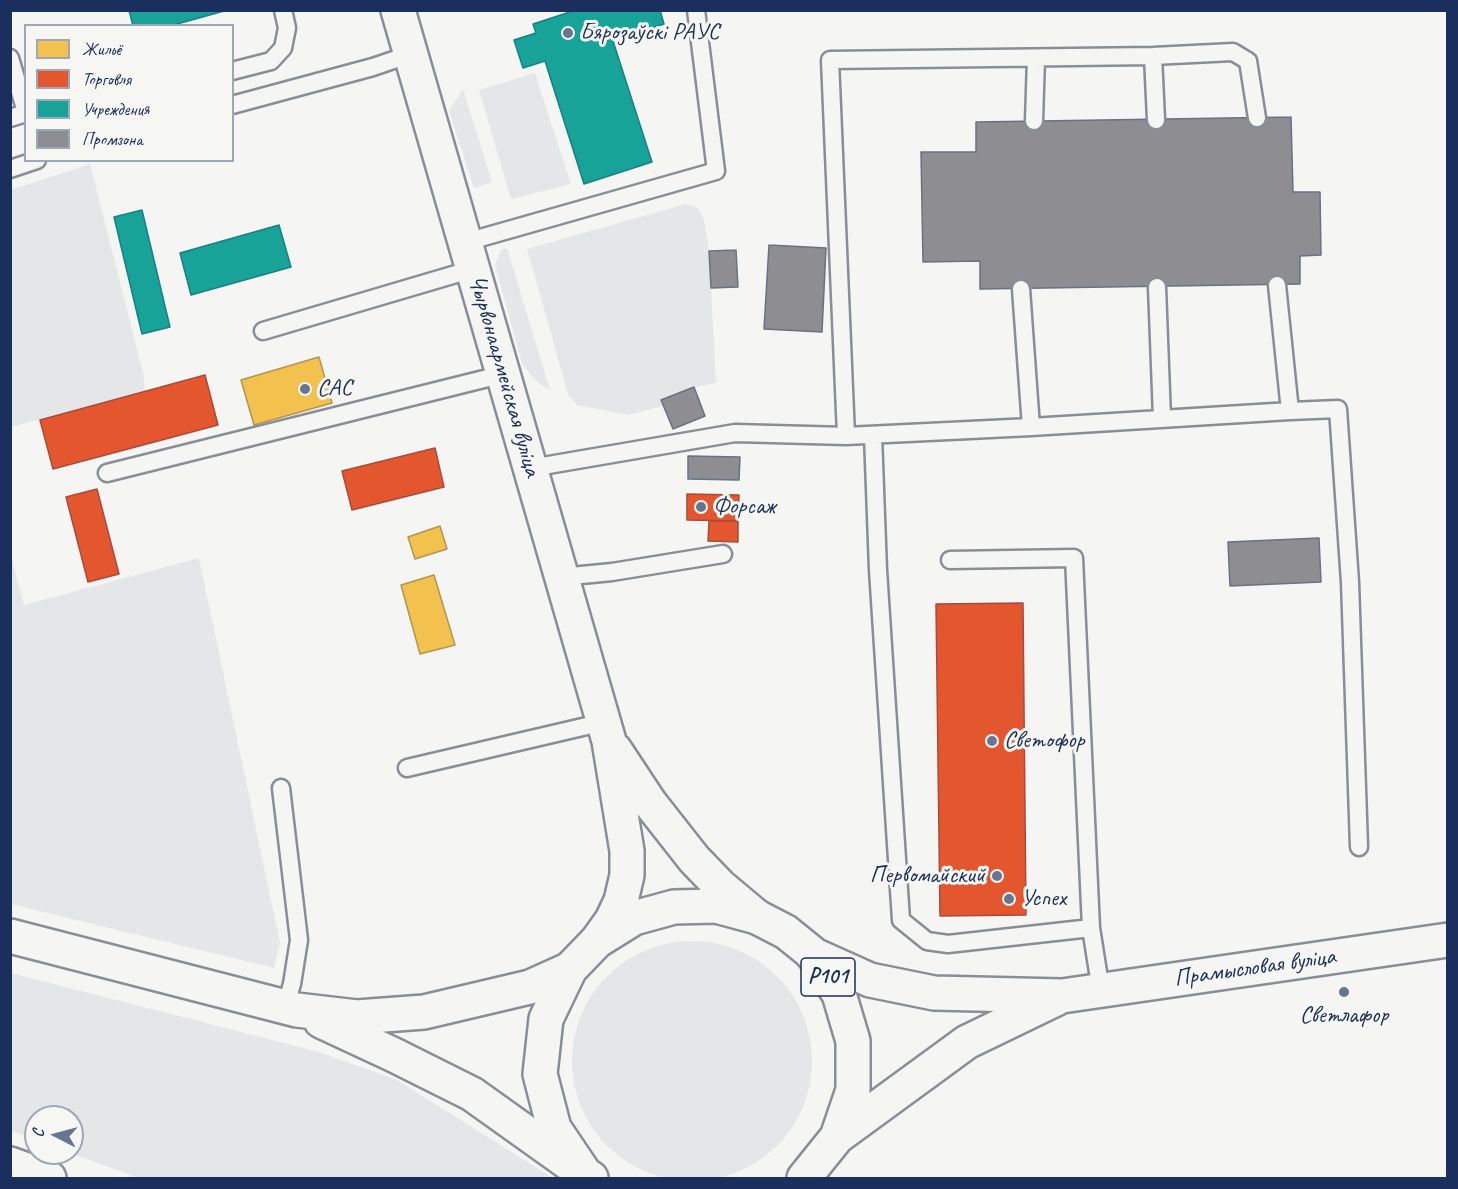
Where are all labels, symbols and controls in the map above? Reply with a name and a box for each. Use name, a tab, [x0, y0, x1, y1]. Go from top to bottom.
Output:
place label: Бярозаўскі РАУС	[580, 19, 719, 47]
legend	[24, 24, 234, 162]
marker: Бярозаўскі РАУС	[561, 26, 575, 40]
text: Жильё	[82, 38, 121, 60]
text: Торговля	[82, 68, 131, 90]
text: Учреждения	[82, 98, 149, 120]
text: Промзона	[82, 128, 143, 150]
street label: Чырвонаармейская вуліца	[461, 272, 547, 480]
place label: САС	[317, 375, 352, 403]
marker: САС	[298, 382, 312, 396]
place label: Форсаж	[713, 493, 775, 521]
marker: Форсаж	[694, 500, 708, 514]
place label: Светофор	[1004, 727, 1085, 755]
marker: Светофор	[985, 734, 999, 748]
place label: Первомайский	[870, 862, 985, 890]
marker: Первомайский	[990, 869, 1004, 883]
place label: Успех	[1021, 885, 1066, 913]
marker: Успех	[1002, 892, 1016, 906]
street label: Прамысловая вуліца	[1172, 942, 1338, 994]
road number: Р101	[801, 958, 855, 996]
marker: Светлафор	[1337, 985, 1351, 999]
place label: Светлафор	[1300, 1002, 1388, 1030]
north arrow	[24, 1105, 84, 1165]
text: С	[28, 1128, 48, 1138]

